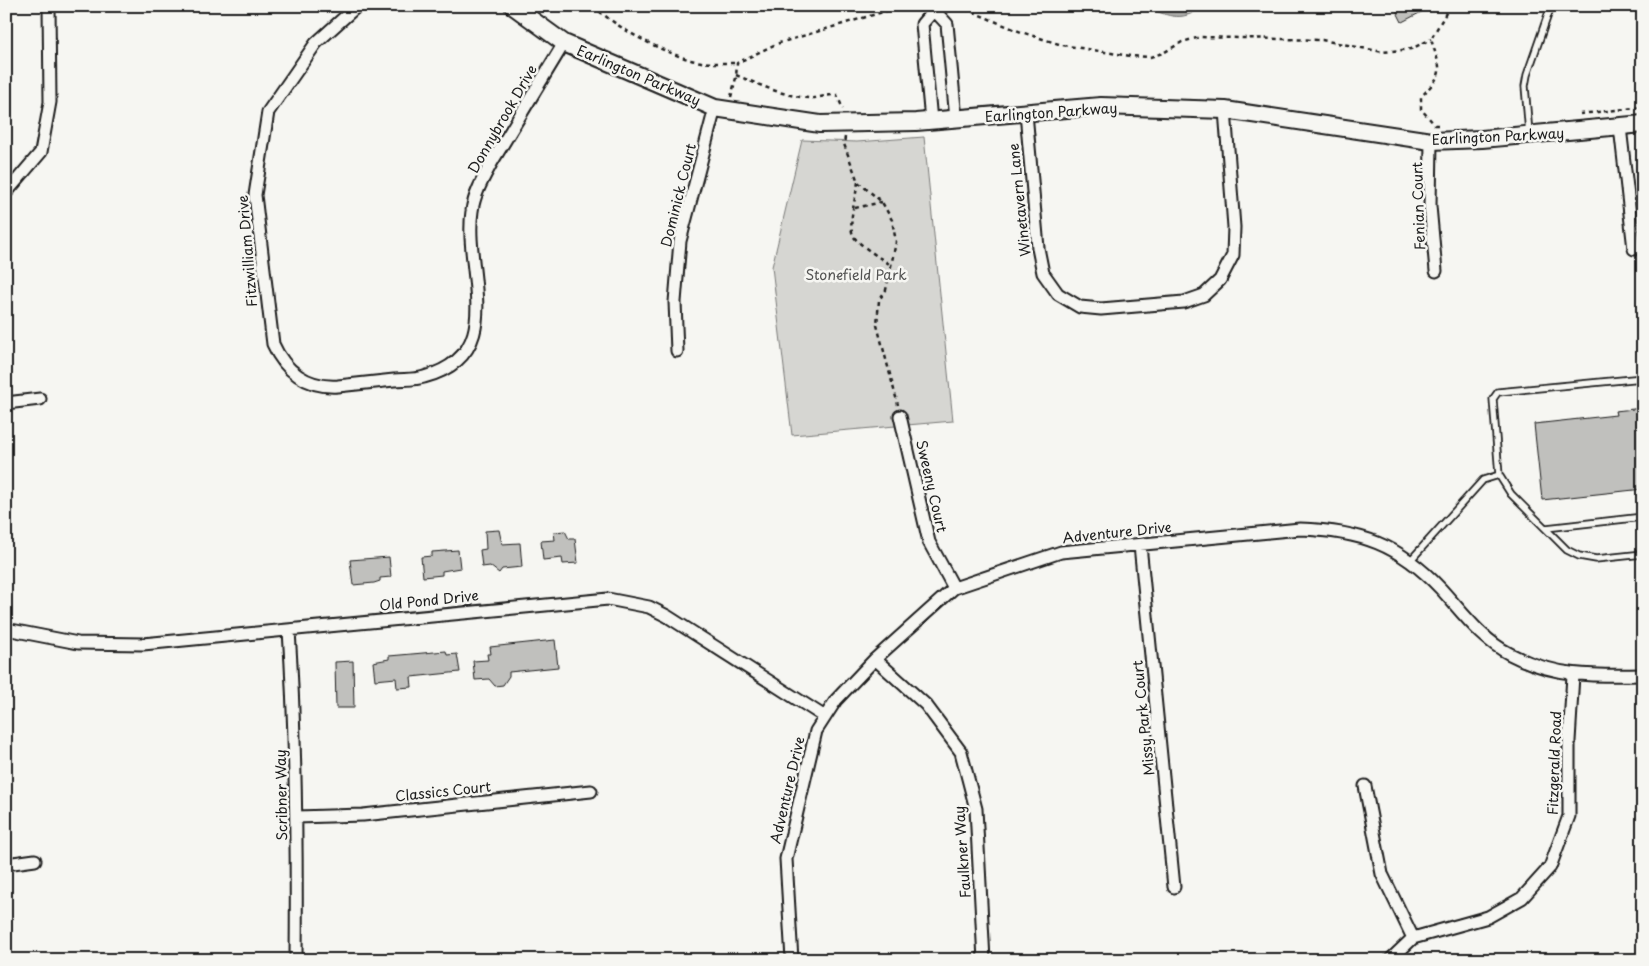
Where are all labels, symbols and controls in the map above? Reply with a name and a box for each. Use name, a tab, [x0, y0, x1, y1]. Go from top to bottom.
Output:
street label: Earlington Parkway	[574, 39, 704, 111]
street label: Donnybrook Drive	[462, 61, 542, 177]
street label: Earlington Parkway	[984, 97, 1118, 127]
street label: Earlington Parkway	[1431, 122, 1565, 150]
street label: Dominick Court	[655, 141, 701, 249]
street label: Winetavern Lane	[1003, 142, 1035, 258]
street label: Fenian Court	[1406, 161, 1430, 250]
street label: Fitzwilliam Drive	[232, 194, 262, 308]
park label: Stonefield Park	[805, 264, 907, 285]
street label: Sweeny Court	[911, 438, 953, 535]
street label: Adventure Drive	[1061, 516, 1173, 548]
street label: Old Pond Drive	[378, 584, 480, 616]
street label: Missy Park Court	[1126, 659, 1159, 777]
street label: Fitzgerald Road	[1542, 710, 1566, 816]
street label: Adventure Drive	[764, 734, 810, 846]
street label: Scribner Way	[270, 749, 292, 841]
street label: Classics Court	[394, 776, 492, 806]
street label: Faulkner Way	[948, 805, 976, 899]

